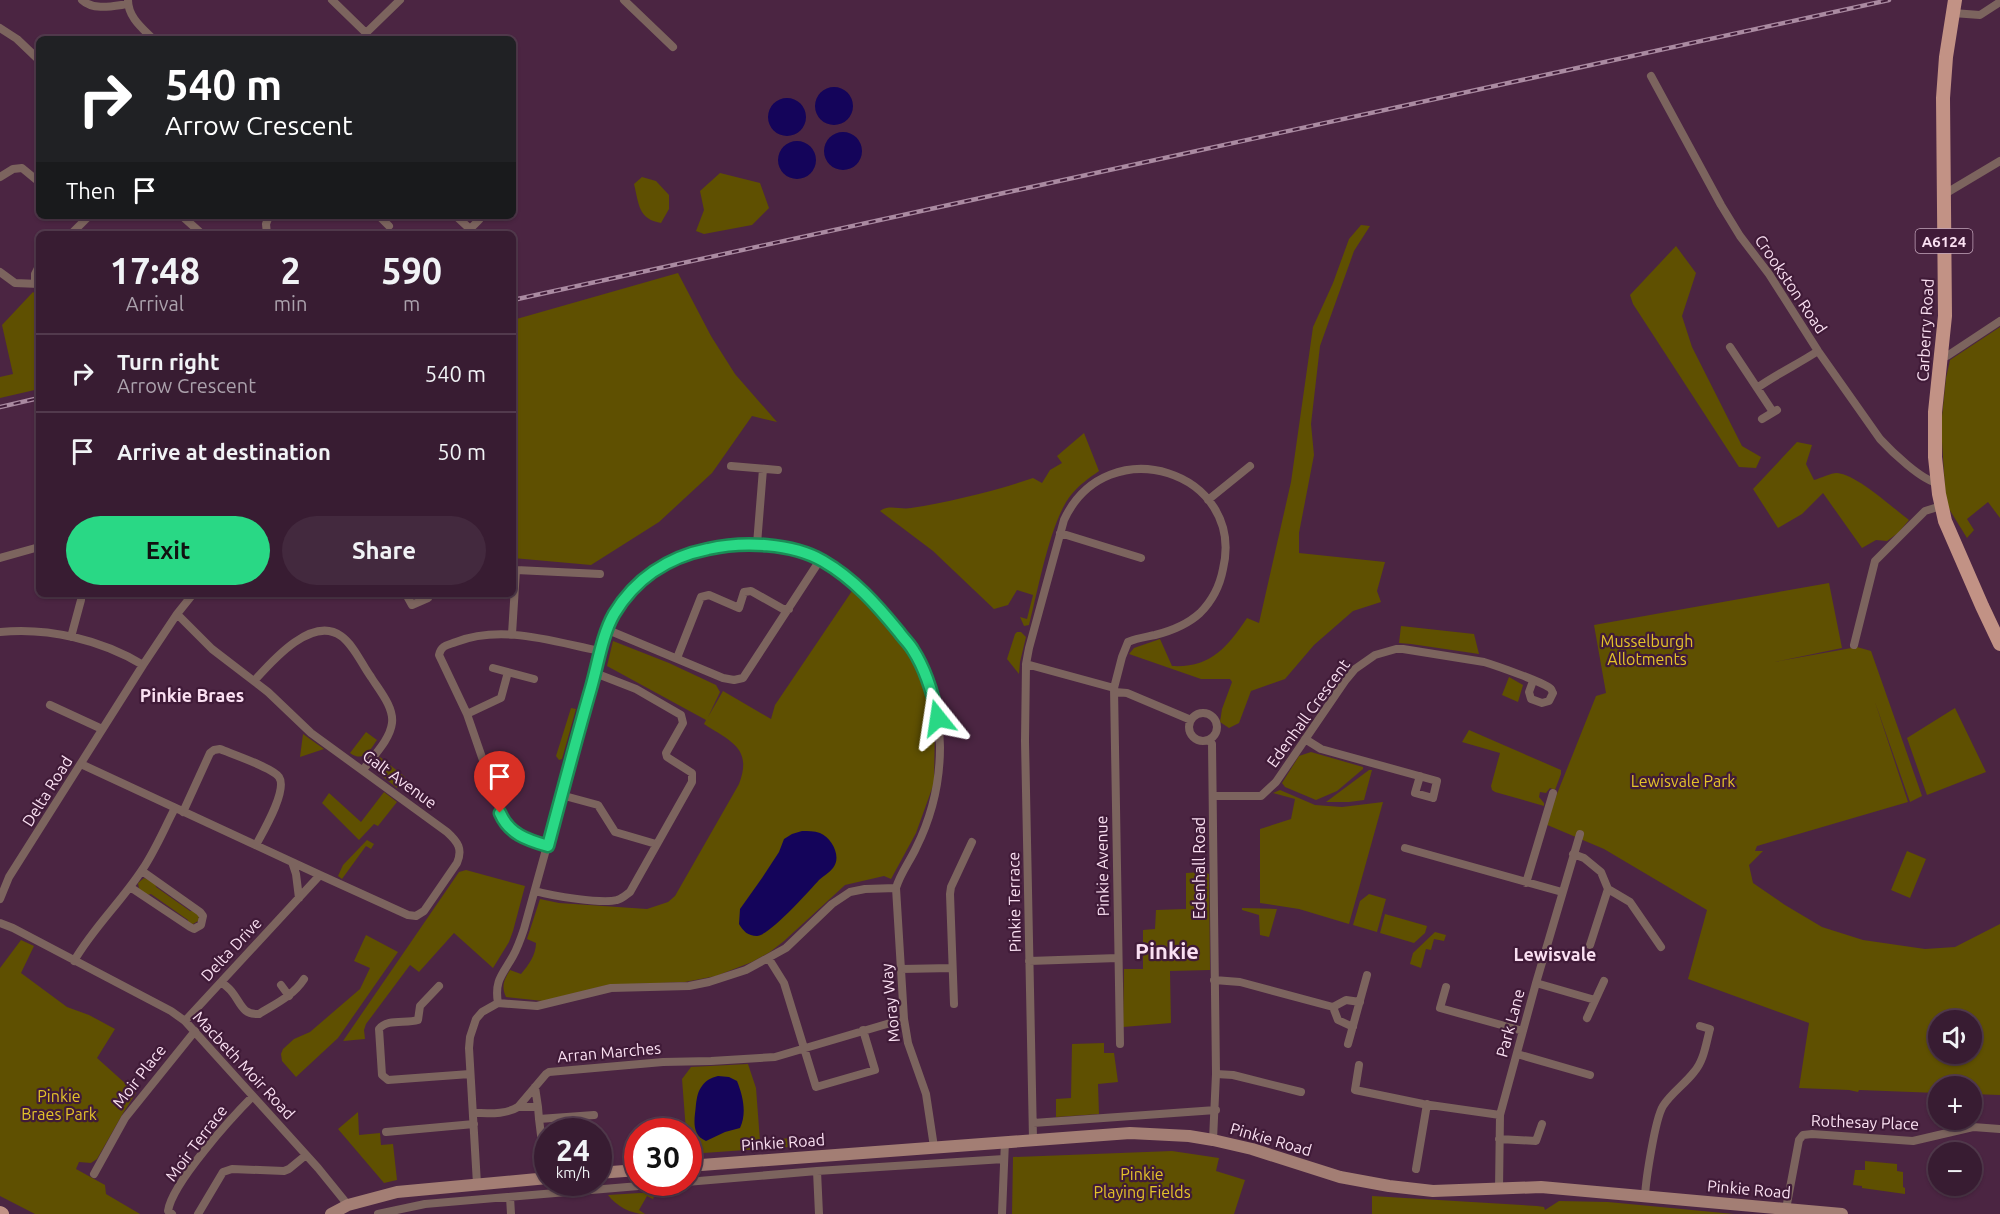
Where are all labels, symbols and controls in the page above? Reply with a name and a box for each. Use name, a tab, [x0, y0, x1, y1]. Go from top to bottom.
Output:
icon: right	[66, 60, 144, 138]
text: 540 m	[165, 61, 282, 108]
text: Arrow Crescent	[165, 110, 353, 140]
icon: arrive	[128, 174, 161, 207]
text: Then	[66, 178, 116, 203]
road number: A6124	[1916, 229, 1972, 253]
street label: Crookston Road	[1751, 231, 1831, 337]
text: 17:48	[110, 250, 200, 291]
text: 2	[280, 250, 301, 291]
text: 590	[381, 250, 442, 291]
street label: Carberry Road	[1913, 278, 1937, 382]
text: Arrival	[126, 292, 184, 315]
text: min	[274, 292, 307, 315]
text: m	[403, 292, 420, 315]
text: Turn right	[117, 349, 219, 374]
icon: right	[66, 357, 99, 390]
text: 540 m	[425, 361, 486, 386]
text: Arrow Crescent	[117, 374, 256, 397]
icon: arrive	[66, 435, 99, 468]
text: Arrive at destination	[117, 439, 331, 464]
text: 50 m	[437, 439, 486, 464]
button: Exit	[66, 516, 270, 585]
button: Share	[282, 516, 486, 585]
park label: Musselburgh Allotments	[1601, 632, 1693, 668]
street label: Edenhall Crescent	[1263, 655, 1354, 770]
district label: Pinkie Braes	[140, 685, 244, 705]
position arrow	[906, 686, 970, 750]
street label: Galt Avenue	[360, 746, 440, 812]
pin	[474, 751, 525, 813]
street label: Delta Road	[18, 753, 76, 829]
icon: arrive	[483, 760, 516, 793]
park label: Lewisvale Park	[1631, 772, 1735, 790]
street label: Pinkie Avenue	[1092, 815, 1112, 917]
street label: Edenhall Road	[1190, 817, 1208, 919]
street label: Pinkie Terrace	[1004, 852, 1024, 952]
street label: Delta Drive	[197, 913, 265, 985]
district label: Pinkie	[1135, 938, 1199, 963]
district label: Lewisvale	[1514, 944, 1596, 964]
street label: Moray Way	[877, 962, 903, 1043]
street label: Park Lane	[1492, 987, 1528, 1059]
street label: Macbeth Moir Road	[189, 1007, 299, 1123]
map controls	[1928, 1010, 1982, 1196]
button: sound	[1928, 1010, 1982, 1064]
street label: Arran Marches	[556, 1038, 662, 1066]
street label: Moir Place	[109, 1041, 169, 1111]
button: +	[1928, 1076, 1982, 1130]
park label: Pinkie Braes Park	[21, 1087, 97, 1123]
street label: Moir Terrace	[162, 1101, 230, 1185]
street label: Rothesay Place	[1811, 1111, 1919, 1133]
speed limit sign: 30	[624, 1118, 702, 1196]
street label: Pinkie Road	[1228, 1119, 1314, 1159]
street label: Pinkie Road	[741, 1130, 825, 1154]
text: 24	[556, 1133, 590, 1167]
button: −	[1928, 1142, 1982, 1196]
text: km/h	[556, 1164, 590, 1181]
park label: Pinkie Playing Fields	[1093, 1165, 1191, 1201]
street label: Pinkie Road	[1706, 1176, 1792, 1202]

